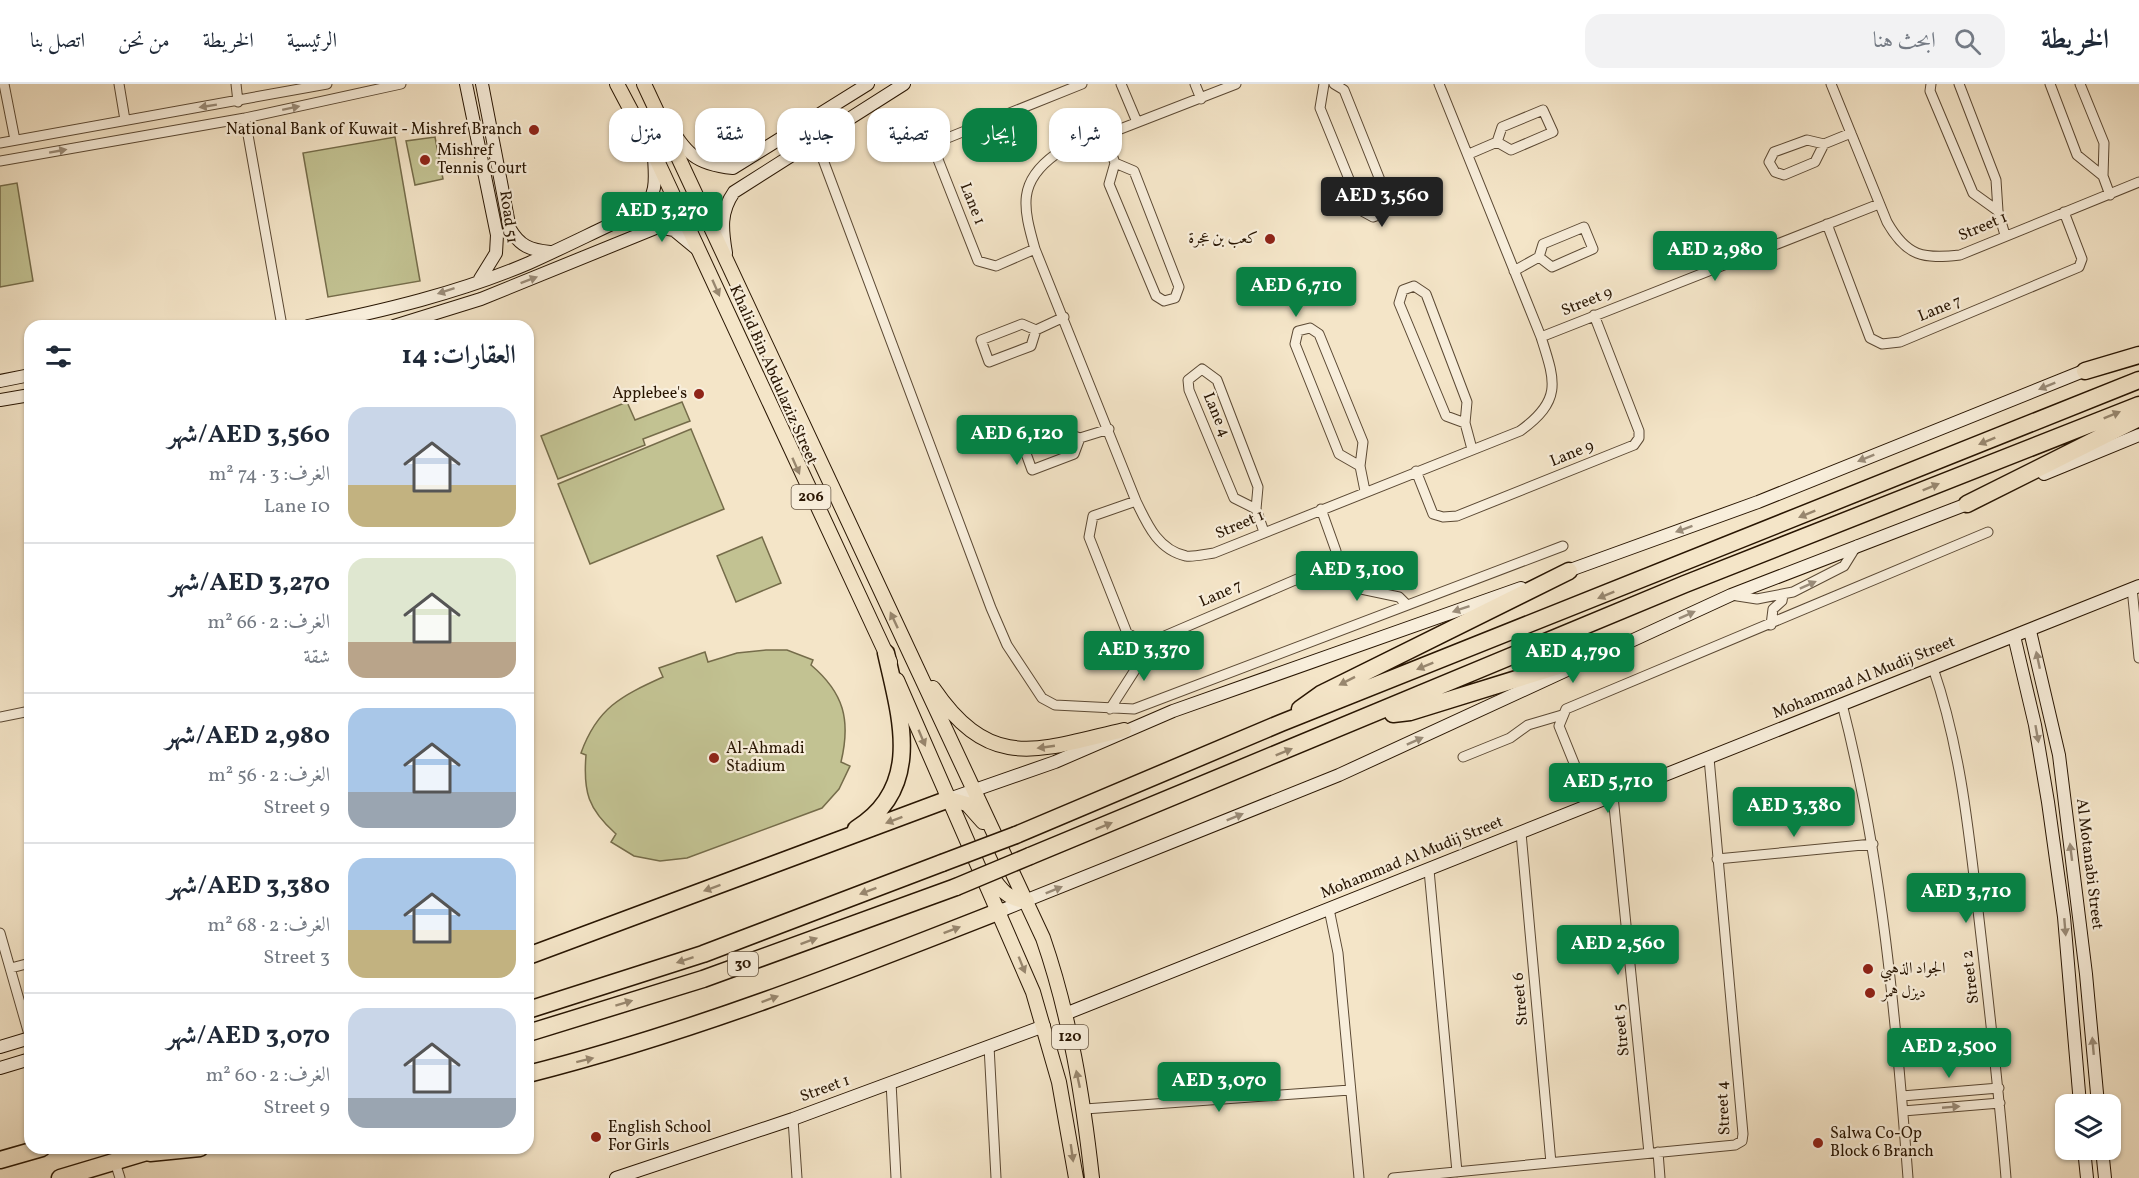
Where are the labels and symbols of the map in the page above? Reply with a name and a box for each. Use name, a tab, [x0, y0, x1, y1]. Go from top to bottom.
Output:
one-way arrow	[198, 102, 217, 111]
one-way arrow	[281, 103, 300, 112]
place label: National Bank of Kuwait - Mishref Branch	[226, 119, 522, 141]
marker: National Bank of Kuwait - Mishref Branch	[527, 123, 541, 137]
place label: Mishref Tennis Court	[437, 140, 527, 180]
one-way arrow	[48, 146, 67, 155]
marker: Mishref Tennis Court	[418, 153, 432, 167]
pin: AED 3,560	[1313, 177, 1451, 228]
street label: Lane 1	[954, 180, 990, 228]
street label: Road 51	[493, 189, 523, 245]
pin: AED 3,270	[593, 192, 731, 243]
street label: Street 1	[1955, 207, 2011, 247]
place label: كعب بن عجرة	[1188, 228, 1258, 250]
pin: AED 2,980	[1646, 231, 1784, 282]
marker: كعب بن عجرة	[1263, 232, 1277, 246]
pin: AED 6,710	[1227, 267, 1365, 318]
one-way arrow	[520, 275, 538, 284]
one-way arrow	[711, 279, 721, 297]
street label: Khalid Bin Abdulaziz Street	[723, 282, 823, 469]
street label: Street 9	[1558, 282, 1616, 322]
one-way arrow	[437, 287, 455, 296]
street label: Lane 7	[1915, 290, 1965, 328]
one-way arrow	[2037, 381, 2055, 391]
place label: Applebee's	[612, 383, 687, 405]
marker: Applebee's	[692, 387, 706, 401]
street label: Lane 4	[1197, 389, 1235, 441]
one-way arrow	[2104, 410, 2122, 420]
pin: AED 6,120	[948, 415, 1086, 466]
street label: Lane 9	[1547, 435, 1597, 473]
one-way arrow	[1978, 436, 1996, 446]
one-way arrow	[1856, 453, 1874, 463]
one-way arrow	[792, 457, 801, 474]
one-way arrow	[1922, 482, 1940, 491]
road number: 206	[792, 485, 830, 509]
street label: Street 1	[1212, 505, 1268, 545]
one-way arrow	[1797, 510, 1815, 520]
one-way arrow	[1675, 525, 1693, 534]
pin: AED 3,100	[1288, 551, 1426, 602]
street label: Lane 7	[1196, 575, 1246, 613]
one-way arrow	[1799, 580, 1817, 589]
one-way arrow	[1597, 591, 1615, 600]
one-way arrow	[1452, 604, 1470, 614]
one-way arrow	[1679, 611, 1696, 620]
one-way arrow	[889, 612, 898, 629]
pin: AED 3,370	[1075, 631, 1213, 682]
street label: Mohammad Al Mudij Street	[1769, 631, 1959, 725]
pin: AED 4,790	[1504, 633, 1642, 684]
one-way arrow	[2033, 650, 2042, 669]
one-way arrow	[1415, 662, 1433, 672]
one-way arrow	[1338, 675, 1356, 685]
one-way arrow	[2032, 724, 2041, 743]
one-way arrow	[918, 729, 927, 747]
one-way arrow	[1406, 736, 1424, 746]
place label: Al-Ahmadi Stadium	[726, 738, 805, 778]
one-way arrow	[1037, 743, 1056, 752]
one-way arrow	[1276, 747, 1294, 757]
marker: Al-Ahmadi Stadium	[707, 751, 721, 765]
pin: AED 5,710	[1539, 763, 1677, 814]
pin: AED 3,380	[1725, 787, 1863, 838]
street label: Al Motanabi Street	[2070, 797, 2108, 931]
street label: Mohammad Al Mudij Street	[1317, 811, 1507, 905]
one-way arrow	[1226, 812, 1244, 821]
one-way arrow	[885, 815, 903, 825]
one-way arrow	[1095, 821, 1113, 830]
one-way arrow	[2066, 842, 2076, 861]
pin: AED 3,710	[1897, 873, 2035, 924]
one-way arrow	[702, 884, 720, 894]
one-way arrow	[1046, 885, 1064, 895]
one-way arrow	[859, 887, 877, 897]
one-way arrow	[2060, 917, 2069, 936]
one-way arrow	[943, 924, 961, 934]
pin: AED 2,560	[1549, 925, 1687, 976]
one-way arrow	[800, 935, 818, 945]
street label: Street 2	[1957, 949, 1985, 1005]
road number: 30	[728, 952, 758, 976]
one-way arrow	[676, 955, 694, 965]
one-way arrow	[1018, 956, 1027, 974]
place label: الجواد الذهبي	[1880, 958, 1945, 983]
marker: الجواد الذهبي	[1861, 962, 1875, 976]
street label: Street 6	[1508, 972, 1534, 1026]
place label: ديزل همر	[1880, 982, 1926, 1004]
marker: ديزل همر	[1863, 986, 1877, 1000]
one-way arrow	[761, 993, 779, 1003]
one-way arrow	[615, 998, 633, 1007]
street label: Street 5	[1608, 1003, 1636, 1057]
road number: 120	[1052, 1025, 1088, 1049]
pin: AED 2,500	[1880, 1028, 2018, 1079]
one-way arrow	[2088, 1036, 2098, 1055]
one-way arrow	[576, 1054, 594, 1064]
pin: AED 3,070	[1150, 1062, 1288, 1113]
one-way arrow	[1073, 1069, 1083, 1088]
street label: Street 1	[797, 1070, 853, 1108]
street label: Street 4	[1712, 1080, 1736, 1136]
one-way arrow	[1942, 1102, 1961, 1112]
place label: English School For Girls	[608, 1117, 712, 1157]
place label: Salwa Co-Op Block 6 Branch	[1830, 1123, 1934, 1163]
marker: English School For Girls	[589, 1130, 603, 1144]
marker: Salwa Co-Op Block 6 Branch	[1811, 1136, 1825, 1150]
one-way arrow	[1068, 1143, 1077, 1162]

